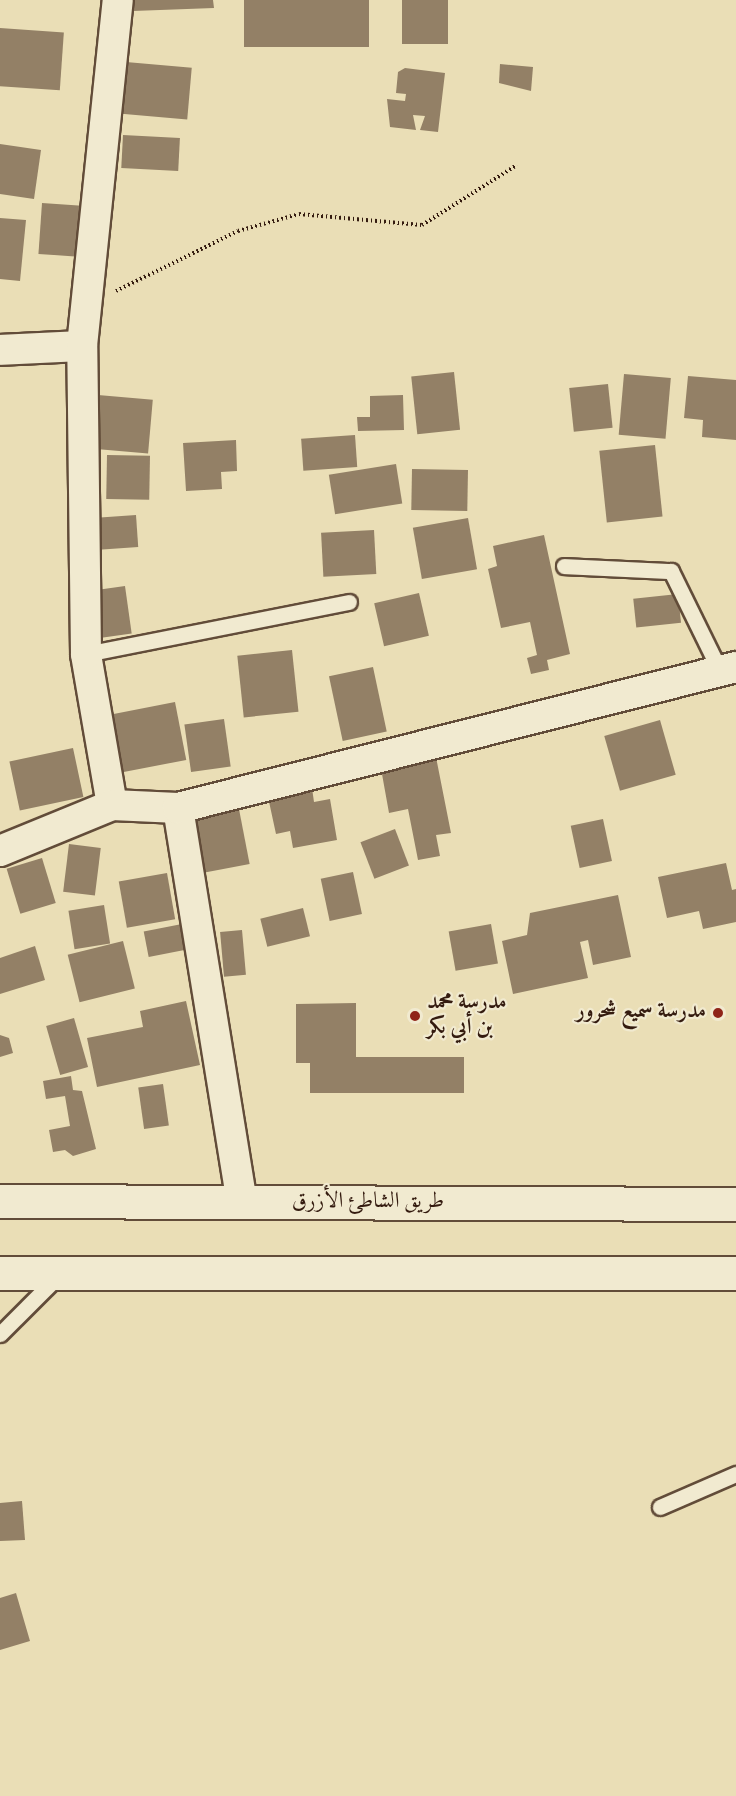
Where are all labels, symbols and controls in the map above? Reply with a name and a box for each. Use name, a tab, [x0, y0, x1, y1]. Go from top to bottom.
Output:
place label: مدرسة محمد بن أبي بكر	[427, 990, 507, 1042]
place label: مدرسة سميع شحرور	[576, 1000, 706, 1026]
marker: مدرسة سميع شحرور	[711, 1006, 725, 1020]
marker: مدرسة محمد بن أبي بكر	[408, 1009, 422, 1023]
street label: طريق الشاطئ الأزرق	[292, 1190, 444, 1216]

